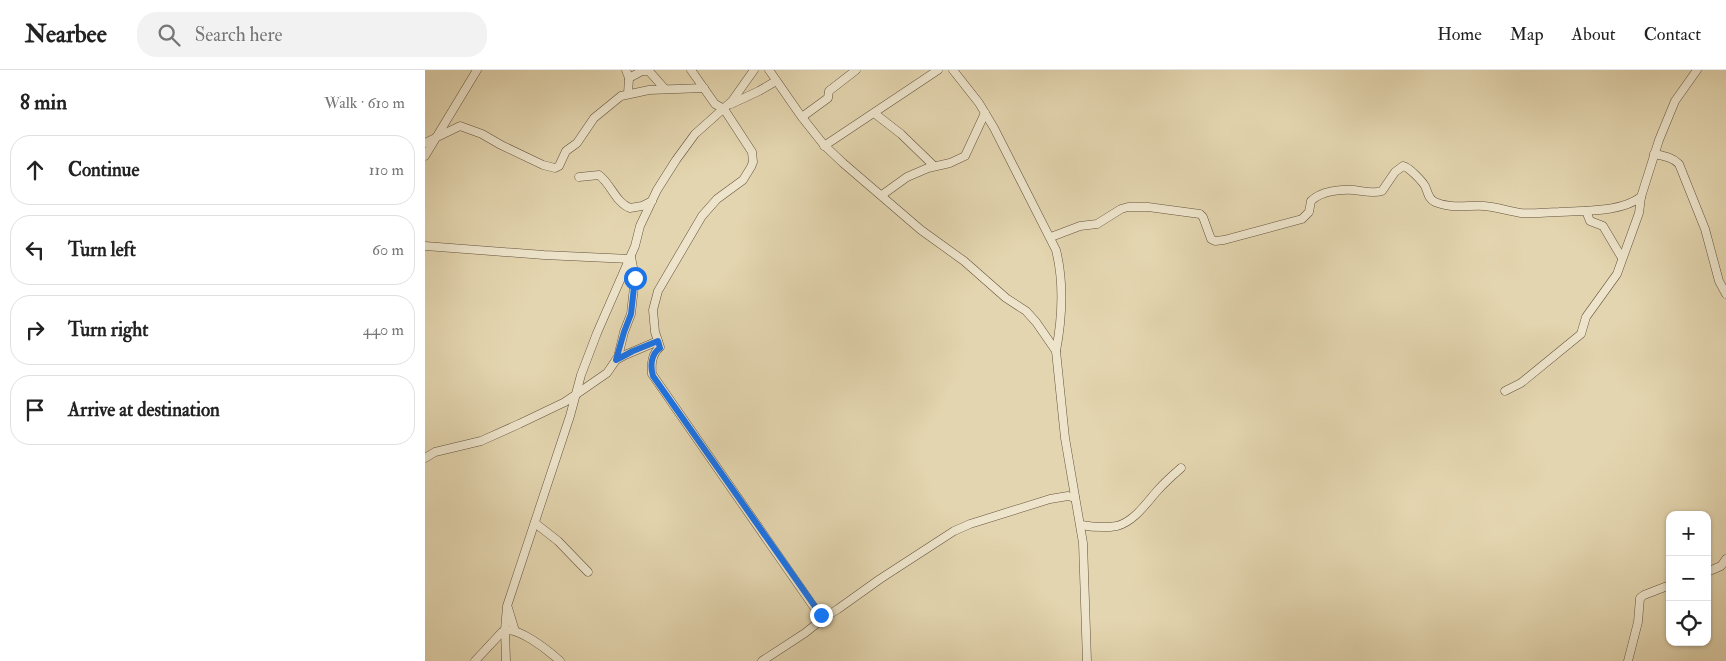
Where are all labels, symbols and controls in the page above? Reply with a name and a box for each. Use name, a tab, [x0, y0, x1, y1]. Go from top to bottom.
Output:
search box	[137, 12, 487, 57]
text: Nearbee	[25, 19, 107, 50]
icon: search	[155, 21, 183, 49]
text: Search here	[195, 23, 282, 47]
text: Home	[1437, 23, 1482, 46]
text: Map	[1510, 23, 1544, 46]
text: About	[1572, 23, 1616, 46]
text: Contact	[1644, 23, 1701, 46]
text: 8 min	[20, 89, 67, 116]
text: Walk · 610 m	[324, 93, 405, 113]
icon: ahead	[21, 156, 49, 184]
text: Continue	[68, 158, 139, 182]
text: 110 m	[369, 160, 404, 180]
icon: left	[21, 236, 49, 264]
text: Turn left	[68, 238, 136, 262]
text: 60 m	[372, 240, 404, 260]
route start	[624, 267, 647, 290]
icon: right	[21, 316, 49, 344]
text: Turn right	[68, 318, 148, 342]
text: 440 m	[363, 320, 404, 340]
icon: arrive	[21, 396, 49, 424]
text: Arrive at destination	[68, 398, 220, 422]
map controls	[1666, 511, 1711, 646]
button: +	[1666, 511, 1711, 556]
button: −	[1666, 556, 1711, 601]
button: locate	[1666, 601, 1711, 646]
route end	[810, 604, 833, 627]

